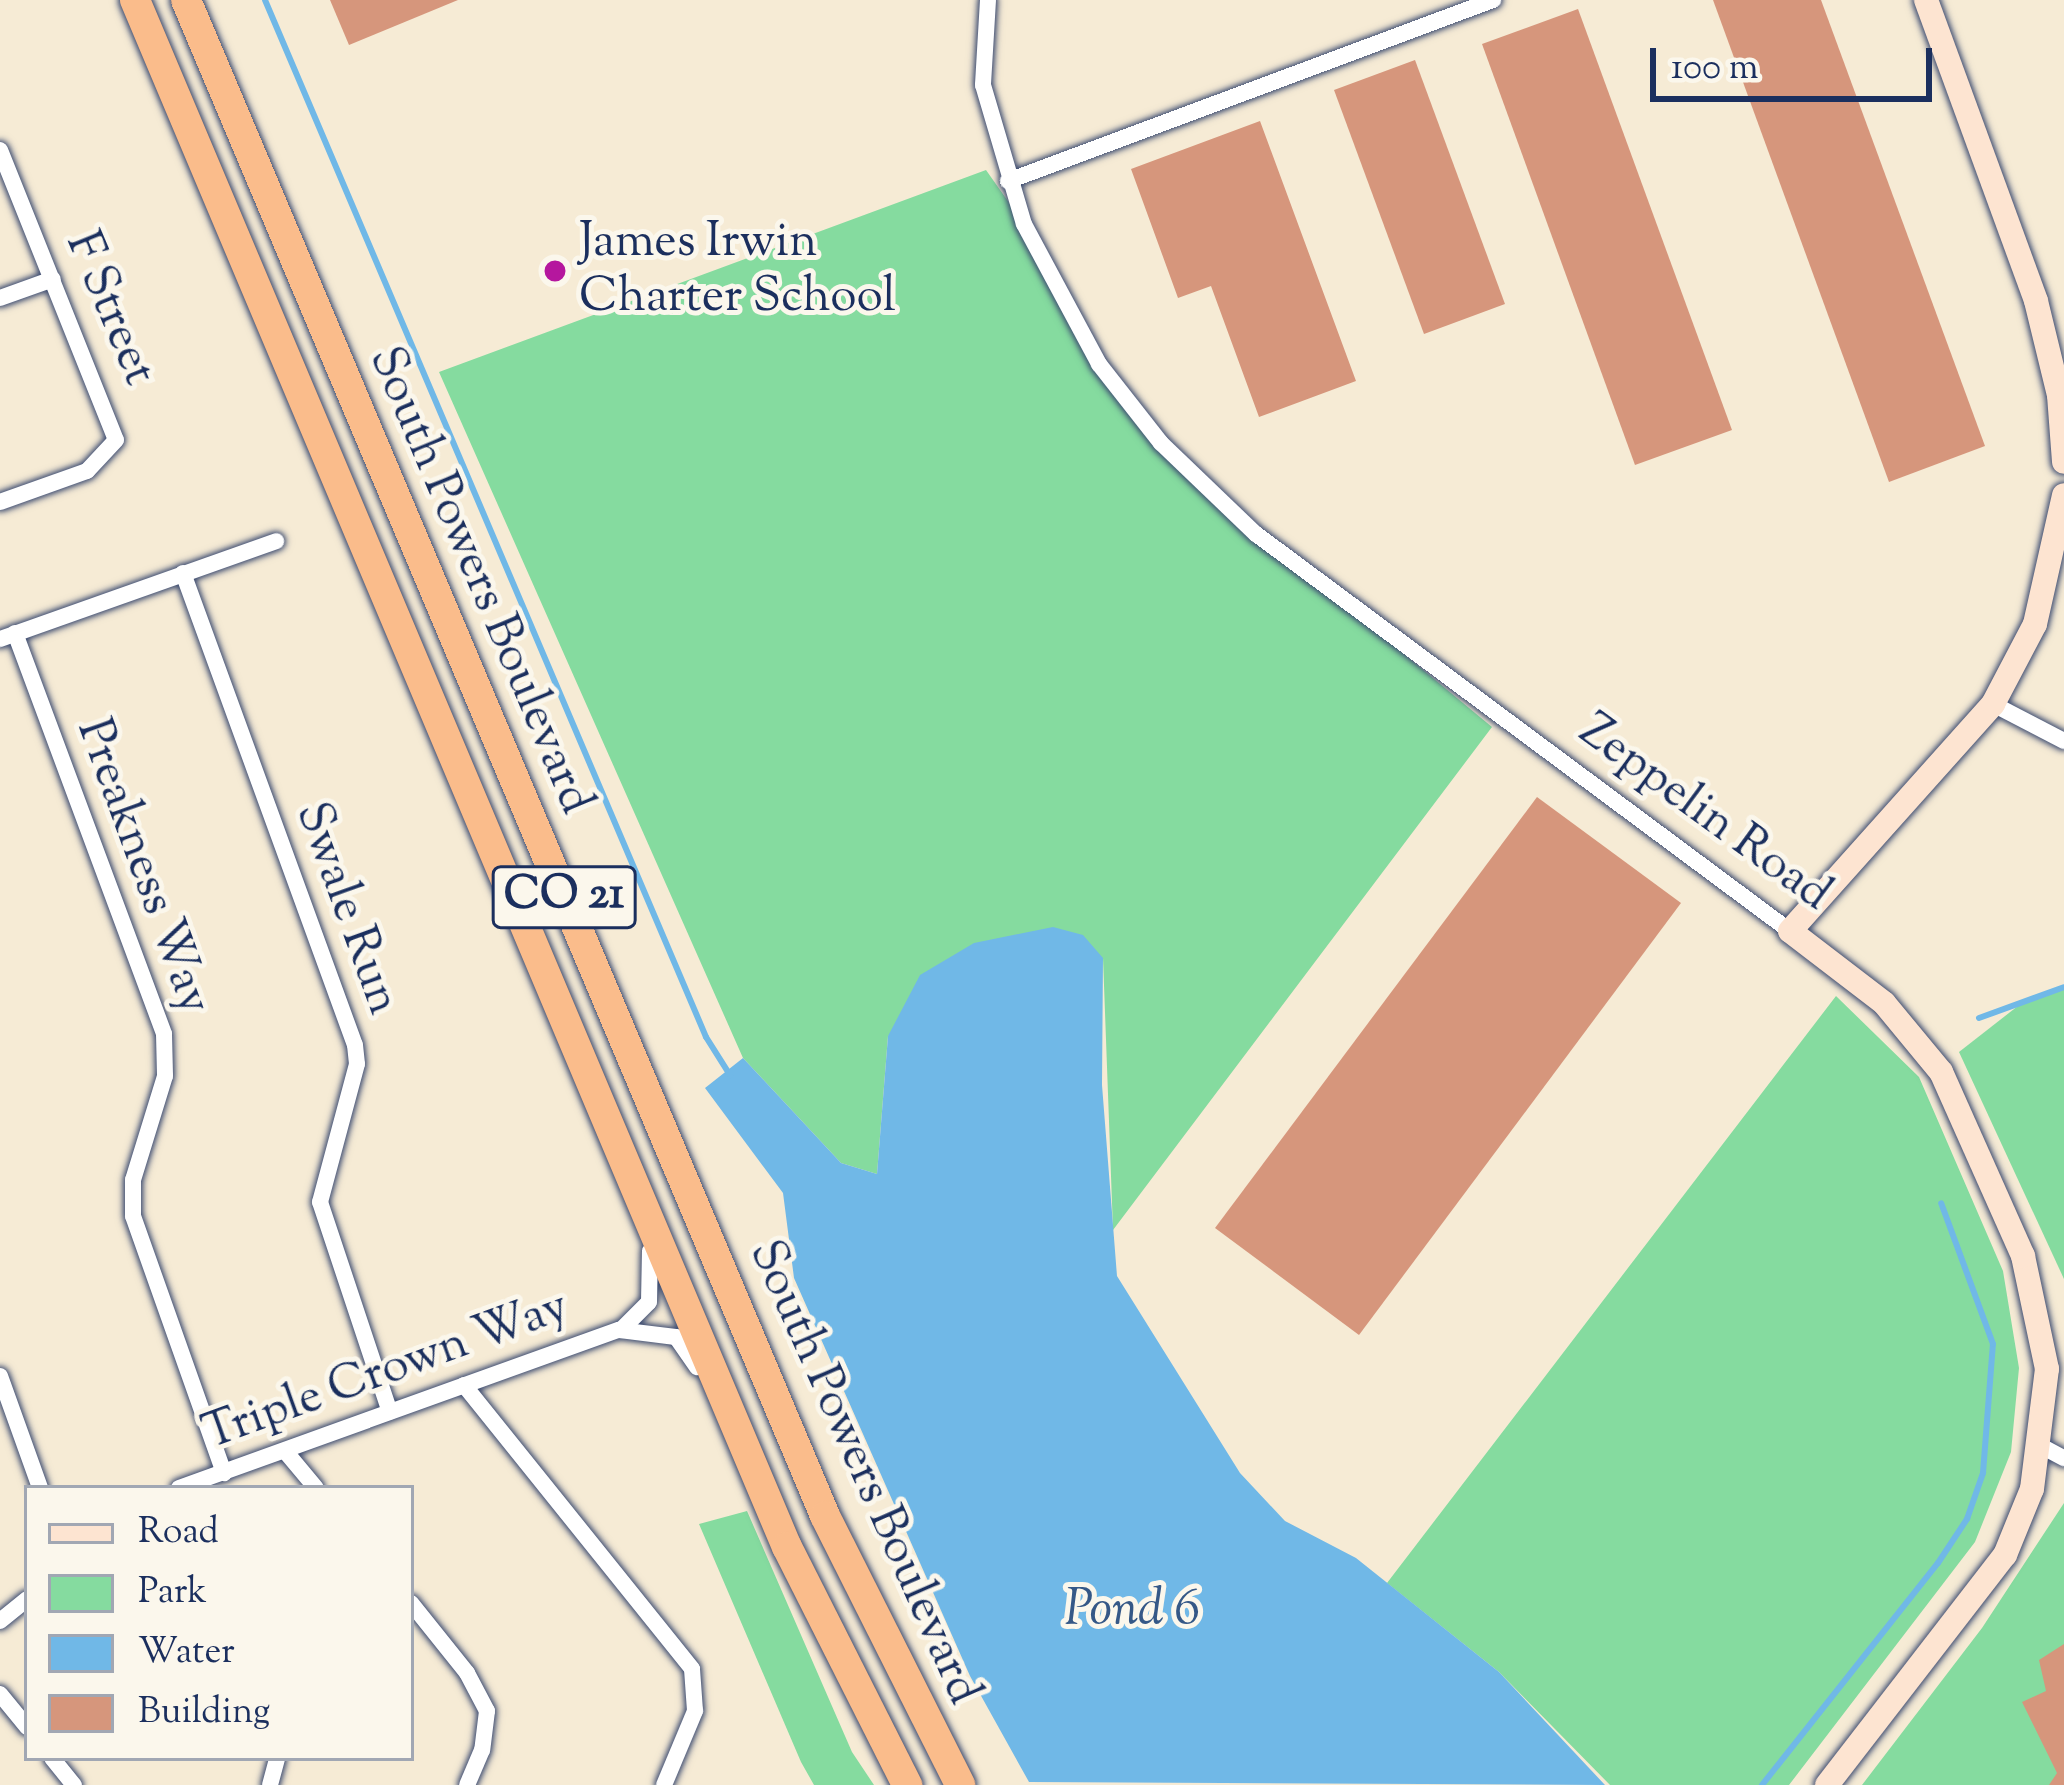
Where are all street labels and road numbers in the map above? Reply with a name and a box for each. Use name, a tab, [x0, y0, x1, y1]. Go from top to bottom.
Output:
street label: F Street	[51, 224, 167, 394]
street label: South Powers Boulevard	[355, 339, 603, 823]
street label: Zeppelin Road	[1567, 703, 1841, 925]
street label: Preakness Way	[62, 712, 222, 1022]
street label: Swale Run	[281, 795, 411, 1023]
road number: CO 21	[489, 858, 639, 936]
street label: South Powers Boulevard	[735, 1232, 991, 1714]
street label: Triple Crown Way	[196, 1279, 576, 1465]

